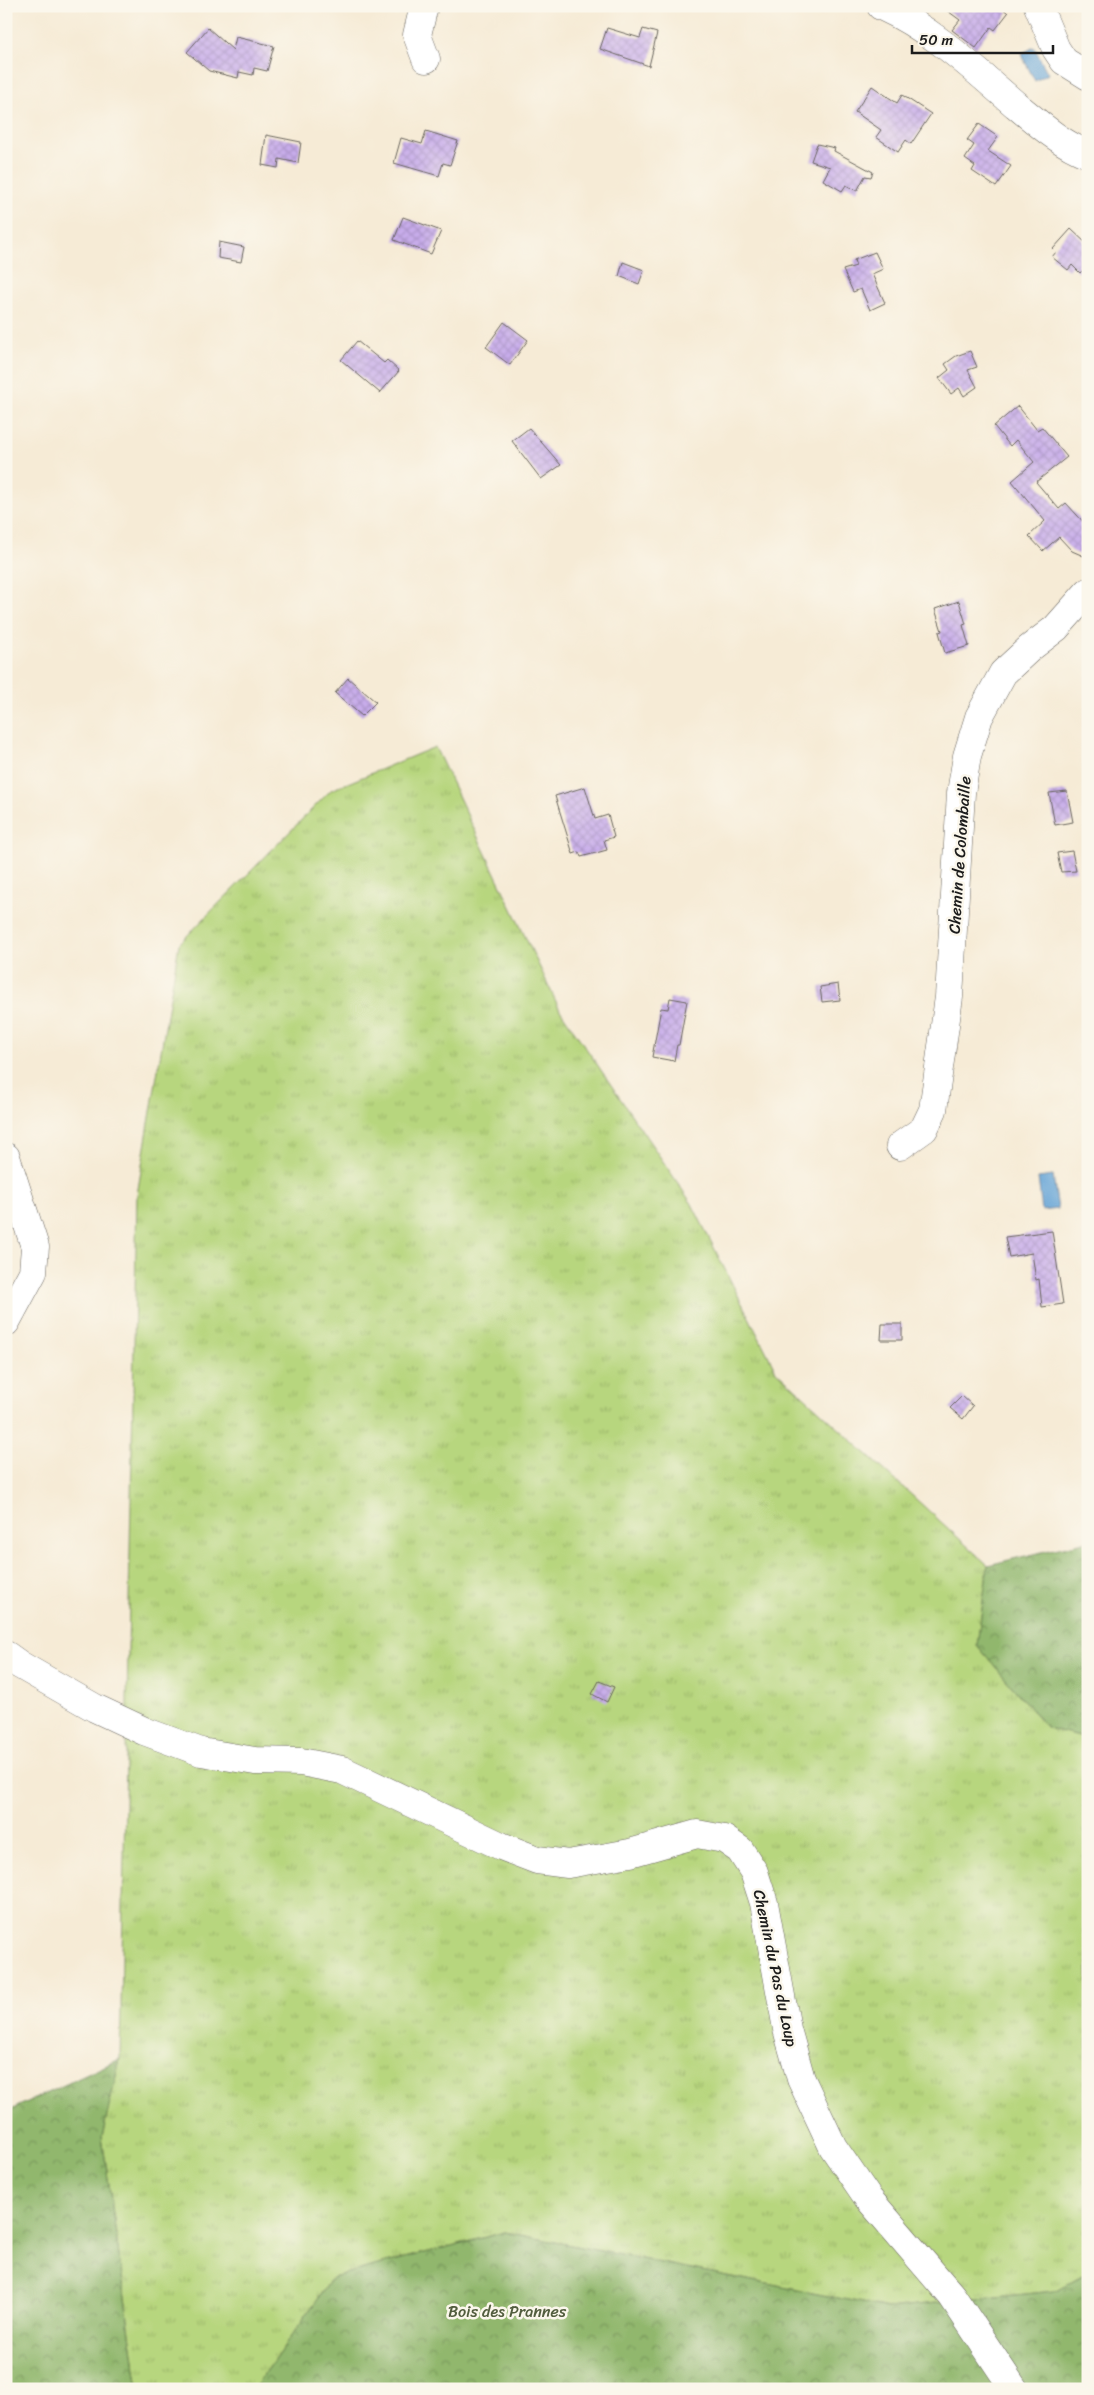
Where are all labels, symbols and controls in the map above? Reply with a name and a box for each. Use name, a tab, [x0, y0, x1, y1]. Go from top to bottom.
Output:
scale bar	[912, 22, 1053, 54]
text: 50 m	[919, 27, 954, 53]
street label: Chemin de Colombaille	[940, 775, 979, 935]
street label: Chemin du Pas du Loup	[745, 1887, 806, 2050]
park label: Bois des Prannes	[448, 2297, 567, 2326]

